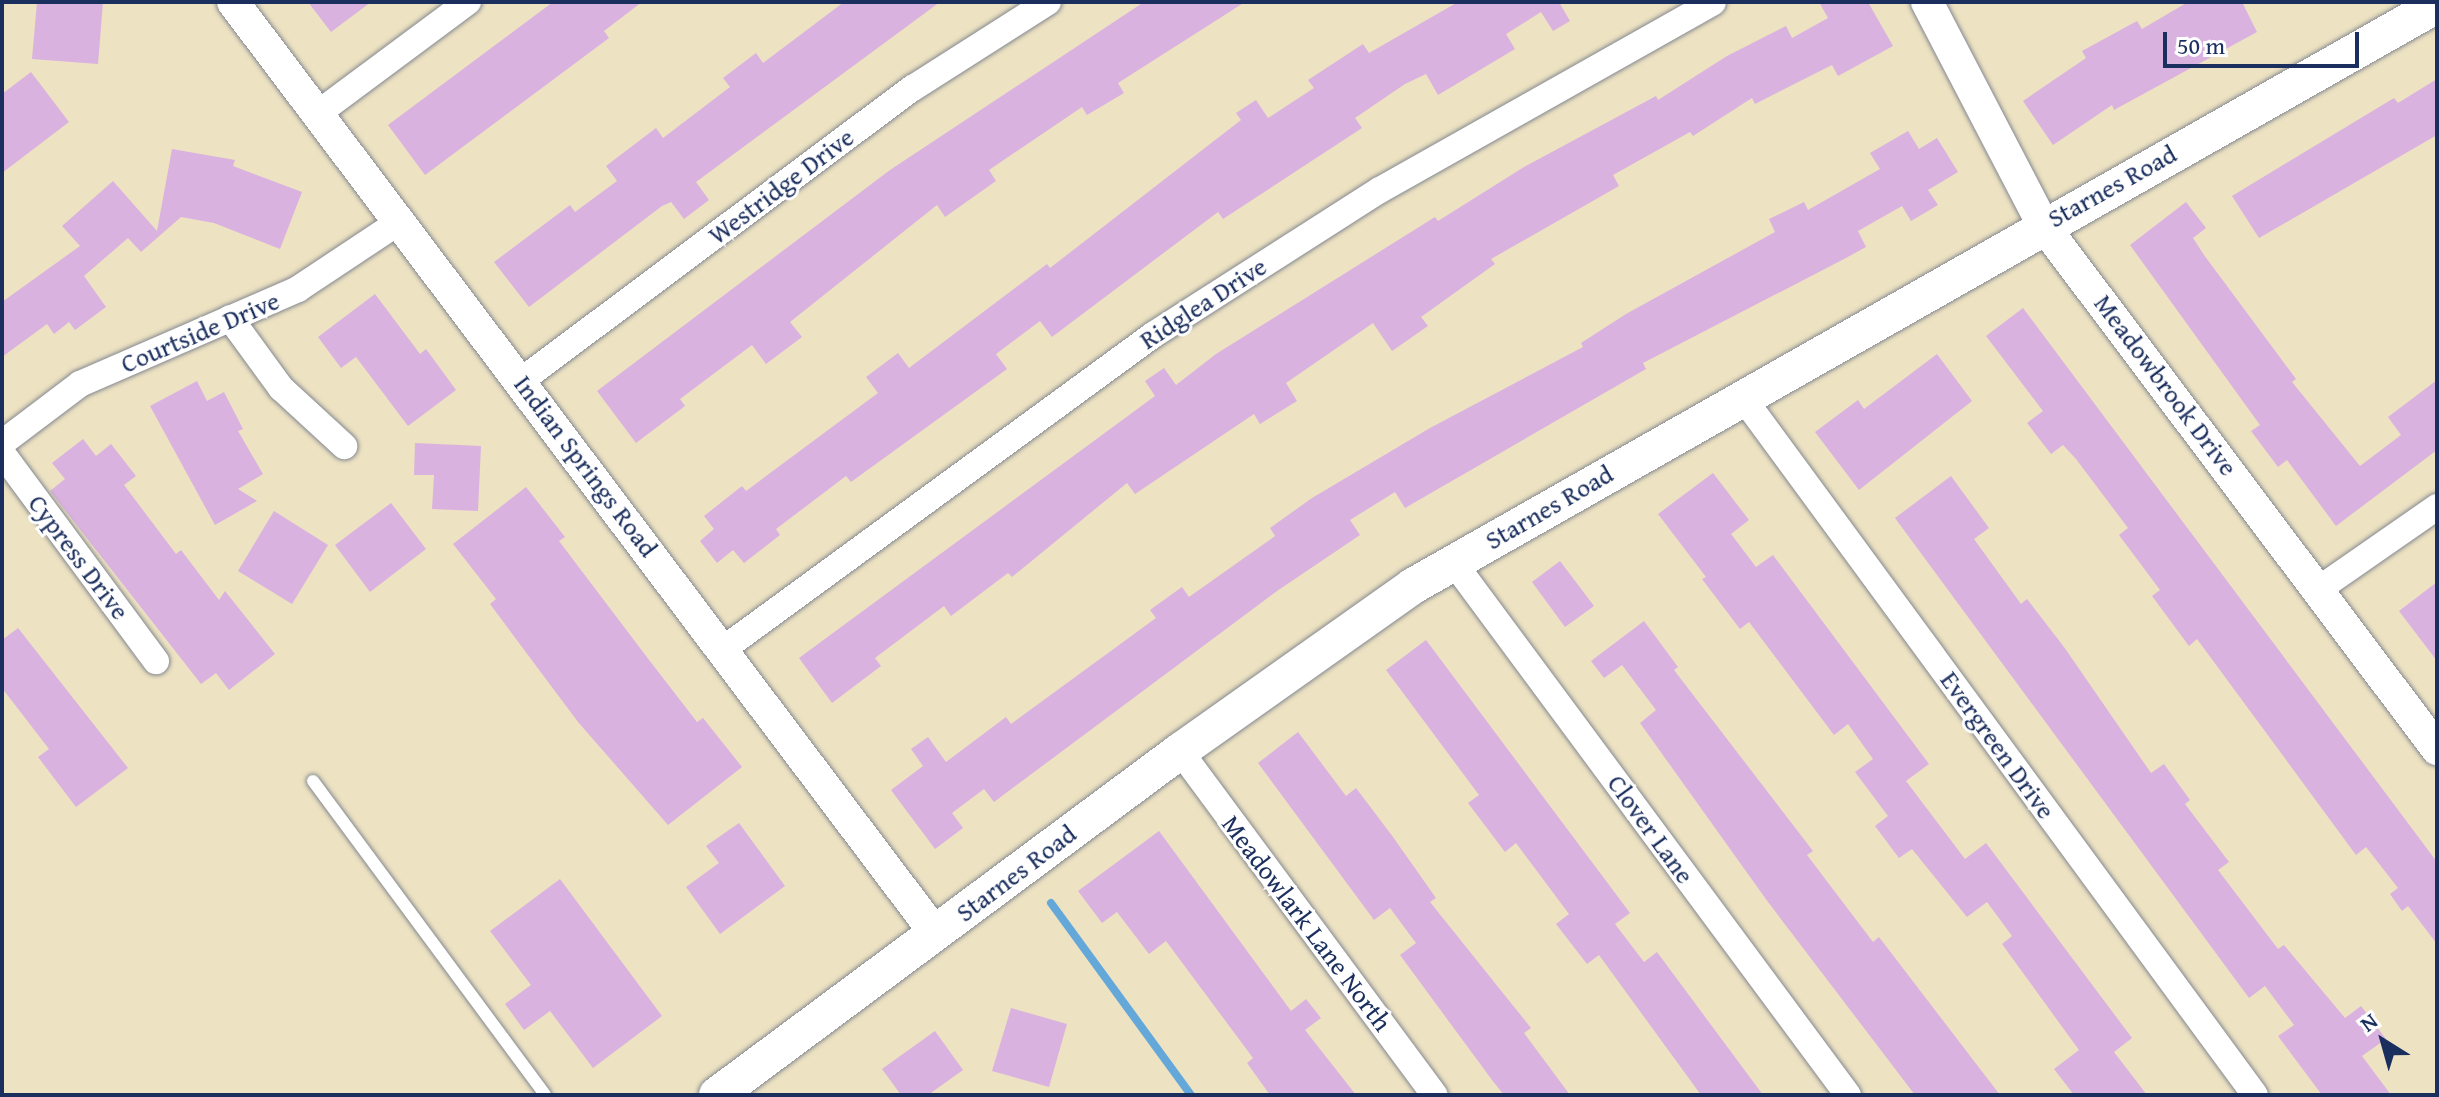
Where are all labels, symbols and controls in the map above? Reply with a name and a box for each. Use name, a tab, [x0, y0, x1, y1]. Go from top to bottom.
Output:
scale bar	[2167, 16, 2363, 66]
text: 50 m	[2177, 28, 2225, 63]
street label: Westridge Drive	[702, 121, 860, 251]
street label: Starnes Road	[2042, 138, 2182, 234]
street label: Ridglea Drive	[1134, 250, 1272, 356]
street label: Courtside Drive	[116, 285, 284, 379]
street label: Meadowbrook Drive	[2088, 288, 2244, 482]
street label: Indian Springs Road	[508, 369, 664, 563]
street label: Starnes Road	[1480, 458, 1618, 556]
street label: Cypress Drive	[22, 488, 136, 626]
street label: Evergreen Drive	[1934, 665, 2062, 825]
street label: Clover Lane	[1601, 768, 1701, 890]
street label: Meadowlark Lane North	[1216, 809, 1398, 1037]
street label: Starnes Road	[950, 818, 1082, 928]
north arrow	[2343, 1001, 2423, 1081]
text: N	[2353, 1005, 2384, 1039]

